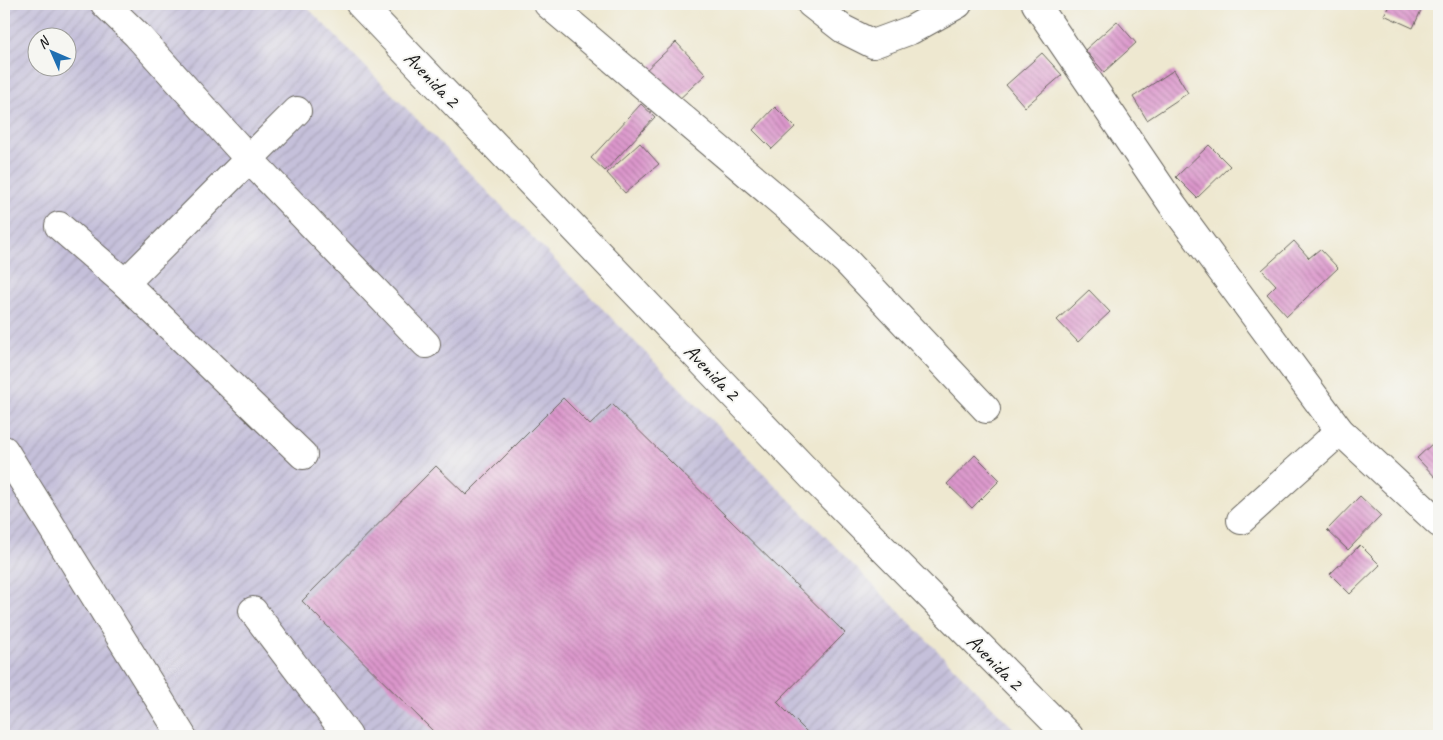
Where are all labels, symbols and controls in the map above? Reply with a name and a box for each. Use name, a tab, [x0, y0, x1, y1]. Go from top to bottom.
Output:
north arrow	[28, 28, 78, 78]
text: N	[34, 32, 54, 52]
street label: Avenida 2	[399, 45, 466, 114]
street label: Avenida 2	[679, 338, 746, 407]
street label: Avenida 2	[961, 628, 1030, 697]

